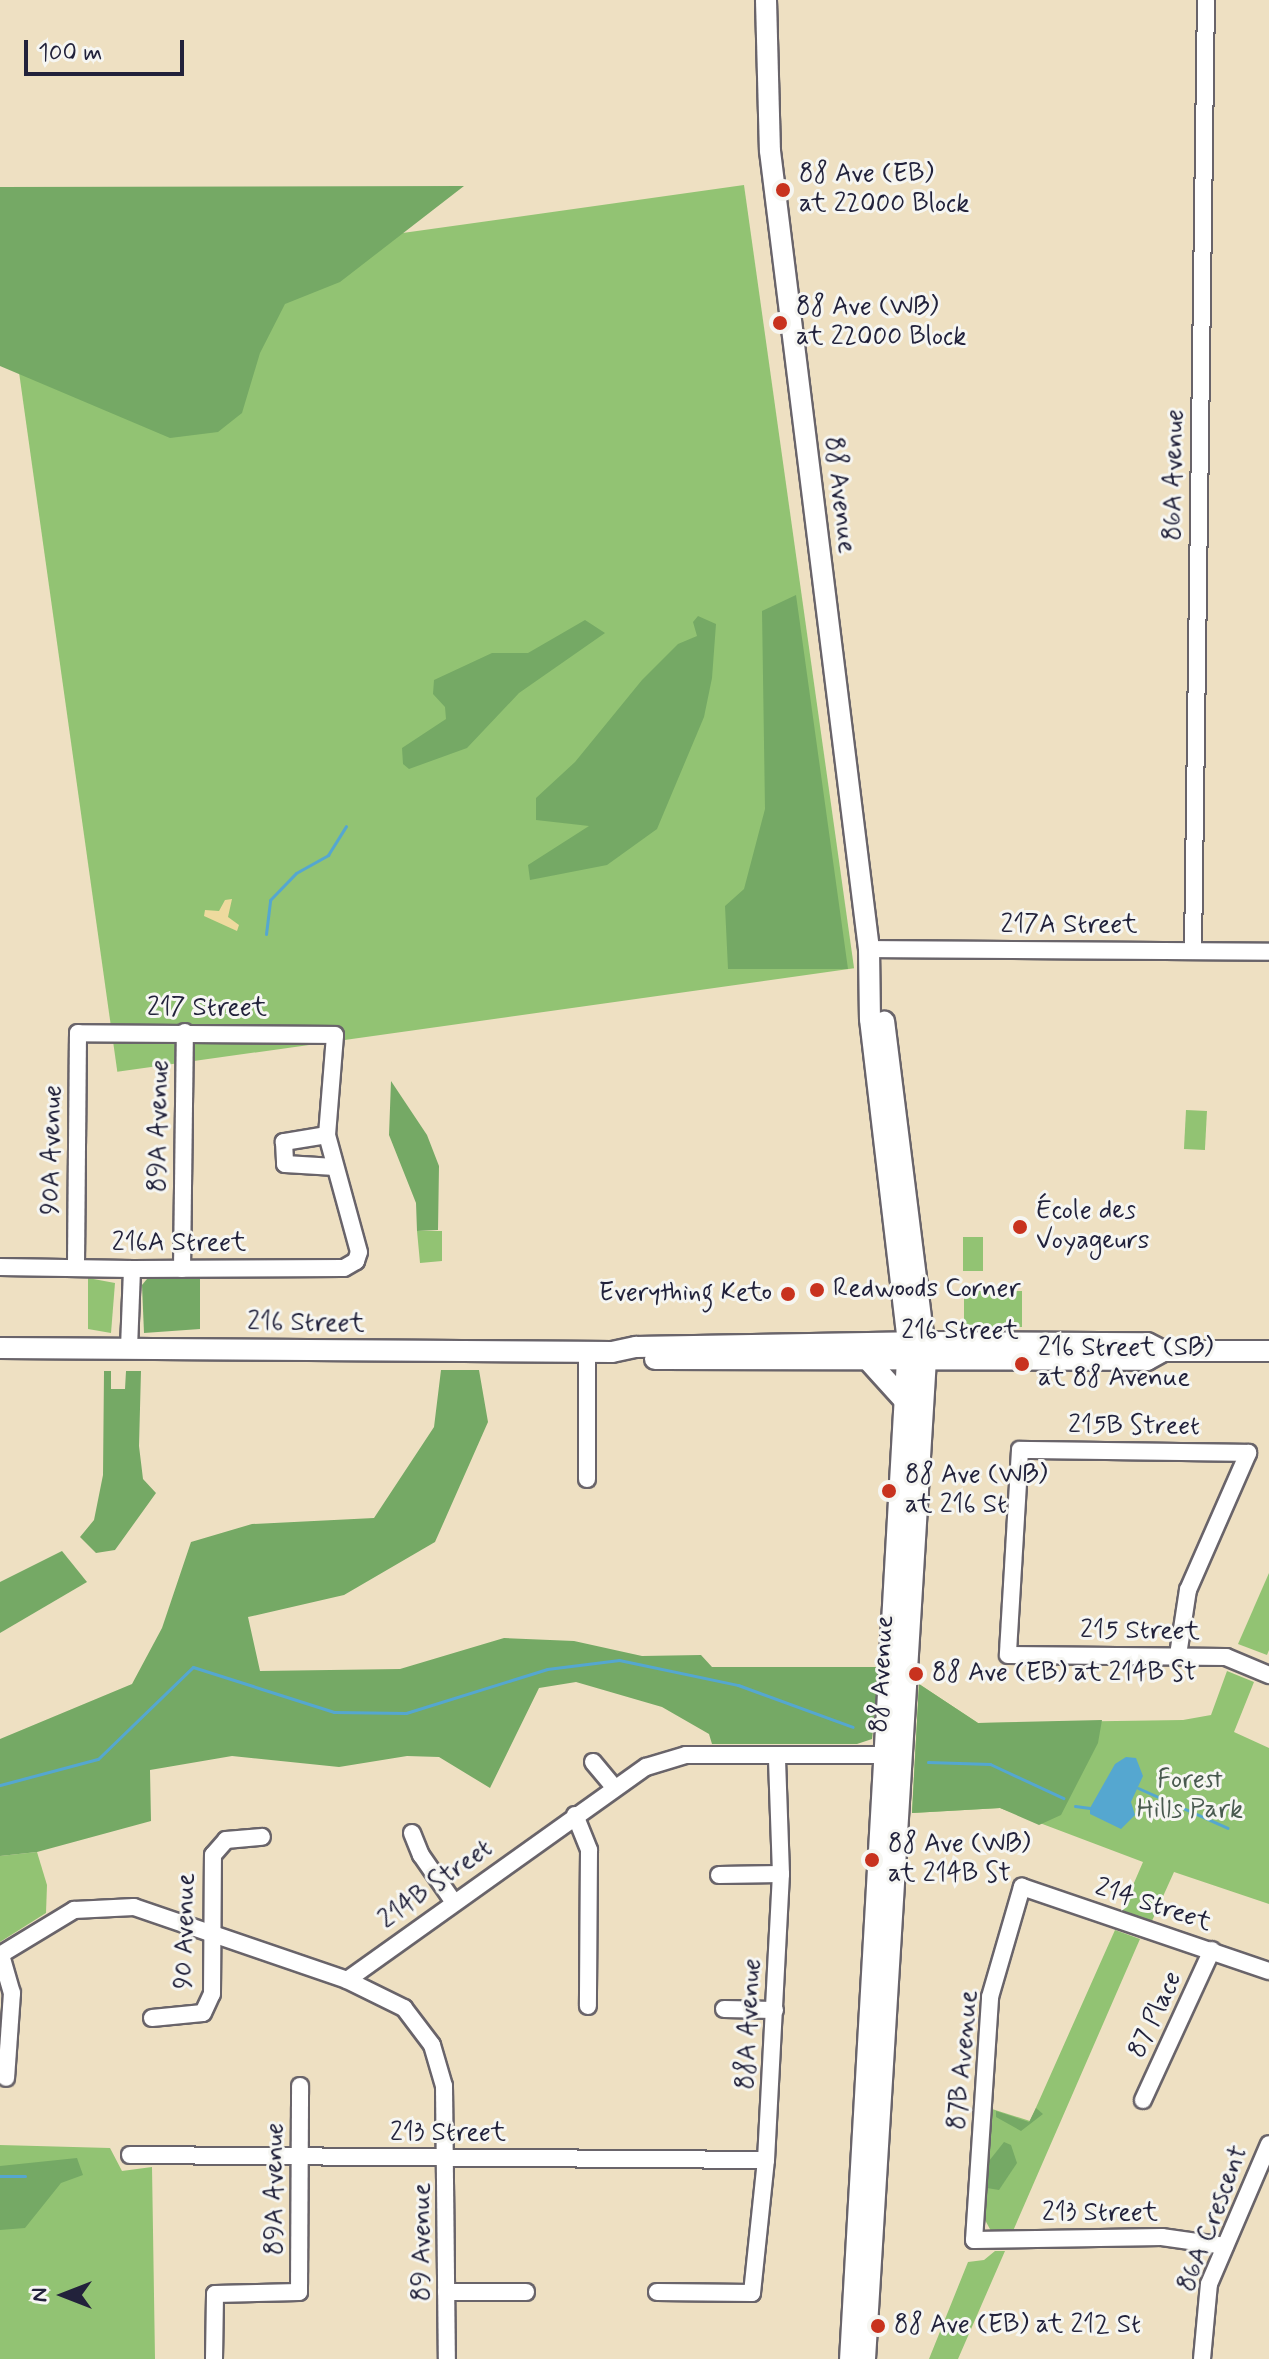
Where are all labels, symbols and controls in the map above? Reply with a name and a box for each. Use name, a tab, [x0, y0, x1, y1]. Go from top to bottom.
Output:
scale bar	[28, 24, 188, 74]
text: 100 m	[38, 38, 102, 69]
place label: 88 Ave (EB) at 22000 Block	[799, 159, 969, 220]
marker: 88 Ave (EB) at 22000 Block	[774, 181, 792, 199]
place label: 88 Ave (WB) at 22000 Block	[796, 292, 966, 354]
marker: 88 Ave (WB) at 22000 Block	[771, 314, 789, 332]
street label: 86A Avenue	[1158, 407, 1192, 543]
street label: 88 Avenue	[816, 435, 862, 555]
street label: 217A Street	[1001, 910, 1137, 942]
street label: 217 Street	[147, 993, 267, 1025]
street label: 89A Avenue	[143, 1058, 177, 1194]
street label: 90A Avenue	[36, 1083, 70, 1217]
place label: École des Voyageurs	[1036, 1196, 1149, 1258]
marker: École des Voyageurs	[1011, 1218, 1029, 1236]
street label: 216A Street	[112, 1228, 246, 1260]
place label: Redwoods Corner	[833, 1274, 1028, 1306]
place label: Everything Keto	[601, 1278, 772, 1310]
marker: Redwoods Corner	[808, 1281, 826, 1299]
marker: Everything Keto	[779, 1285, 797, 1303]
street label: 216 Street	[247, 1307, 365, 1341]
street label: 216 Street	[901, 1316, 1019, 1348]
place label: 216 Street (SB) at 88 Avenue	[1038, 1333, 1213, 1394]
marker: 216 Street (SB) at 88 Avenue	[1013, 1355, 1031, 1373]
street label: 215B Street	[1066, 1410, 1202, 1444]
place label: 88 Ave (WB) at 216 St	[905, 1460, 1048, 1522]
marker: 88 Ave (WB) at 216 St	[880, 1482, 898, 1500]
street label: 88 Avenue	[864, 1615, 902, 1733]
street label: 215 Street	[1080, 1615, 1200, 1649]
place label: 88 Ave (EB) at 214B St	[932, 1658, 1195, 1690]
marker: 88 Ave (EB) at 214B St	[907, 1665, 925, 1683]
park label: Forest Hills Park	[1138, 1765, 1242, 1826]
place label: 88 Ave (WB) at 214B St	[888, 1829, 1031, 1890]
street label: 214B Street	[371, 1832, 501, 1938]
marker: 88 Ave (WB) at 214B St	[863, 1851, 881, 1869]
street label: 90 Avenue	[169, 1873, 203, 1989]
street label: 214 Street	[1091, 1873, 1215, 1939]
street label: 88A Avenue	[731, 1956, 769, 2092]
street label: 87 Place	[1122, 1967, 1190, 2063]
street label: 87B Avenue	[943, 1993, 985, 2127]
street label: 213 Street	[390, 2118, 506, 2150]
street label: 89A Avenue	[260, 2121, 292, 2257]
street label: 86A Crescent	[1172, 2142, 1256, 2296]
street label: 89 Avenue	[407, 2183, 439, 2301]
street label: 213 Street	[1042, 2198, 1158, 2230]
north arrow	[24, 2255, 104, 2335]
text: N	[26, 2288, 54, 2302]
place label: 88 Ave (EB) at 212 St	[894, 2310, 1141, 2342]
marker: 88 Ave (EB) at 212 St	[869, 2317, 887, 2335]

